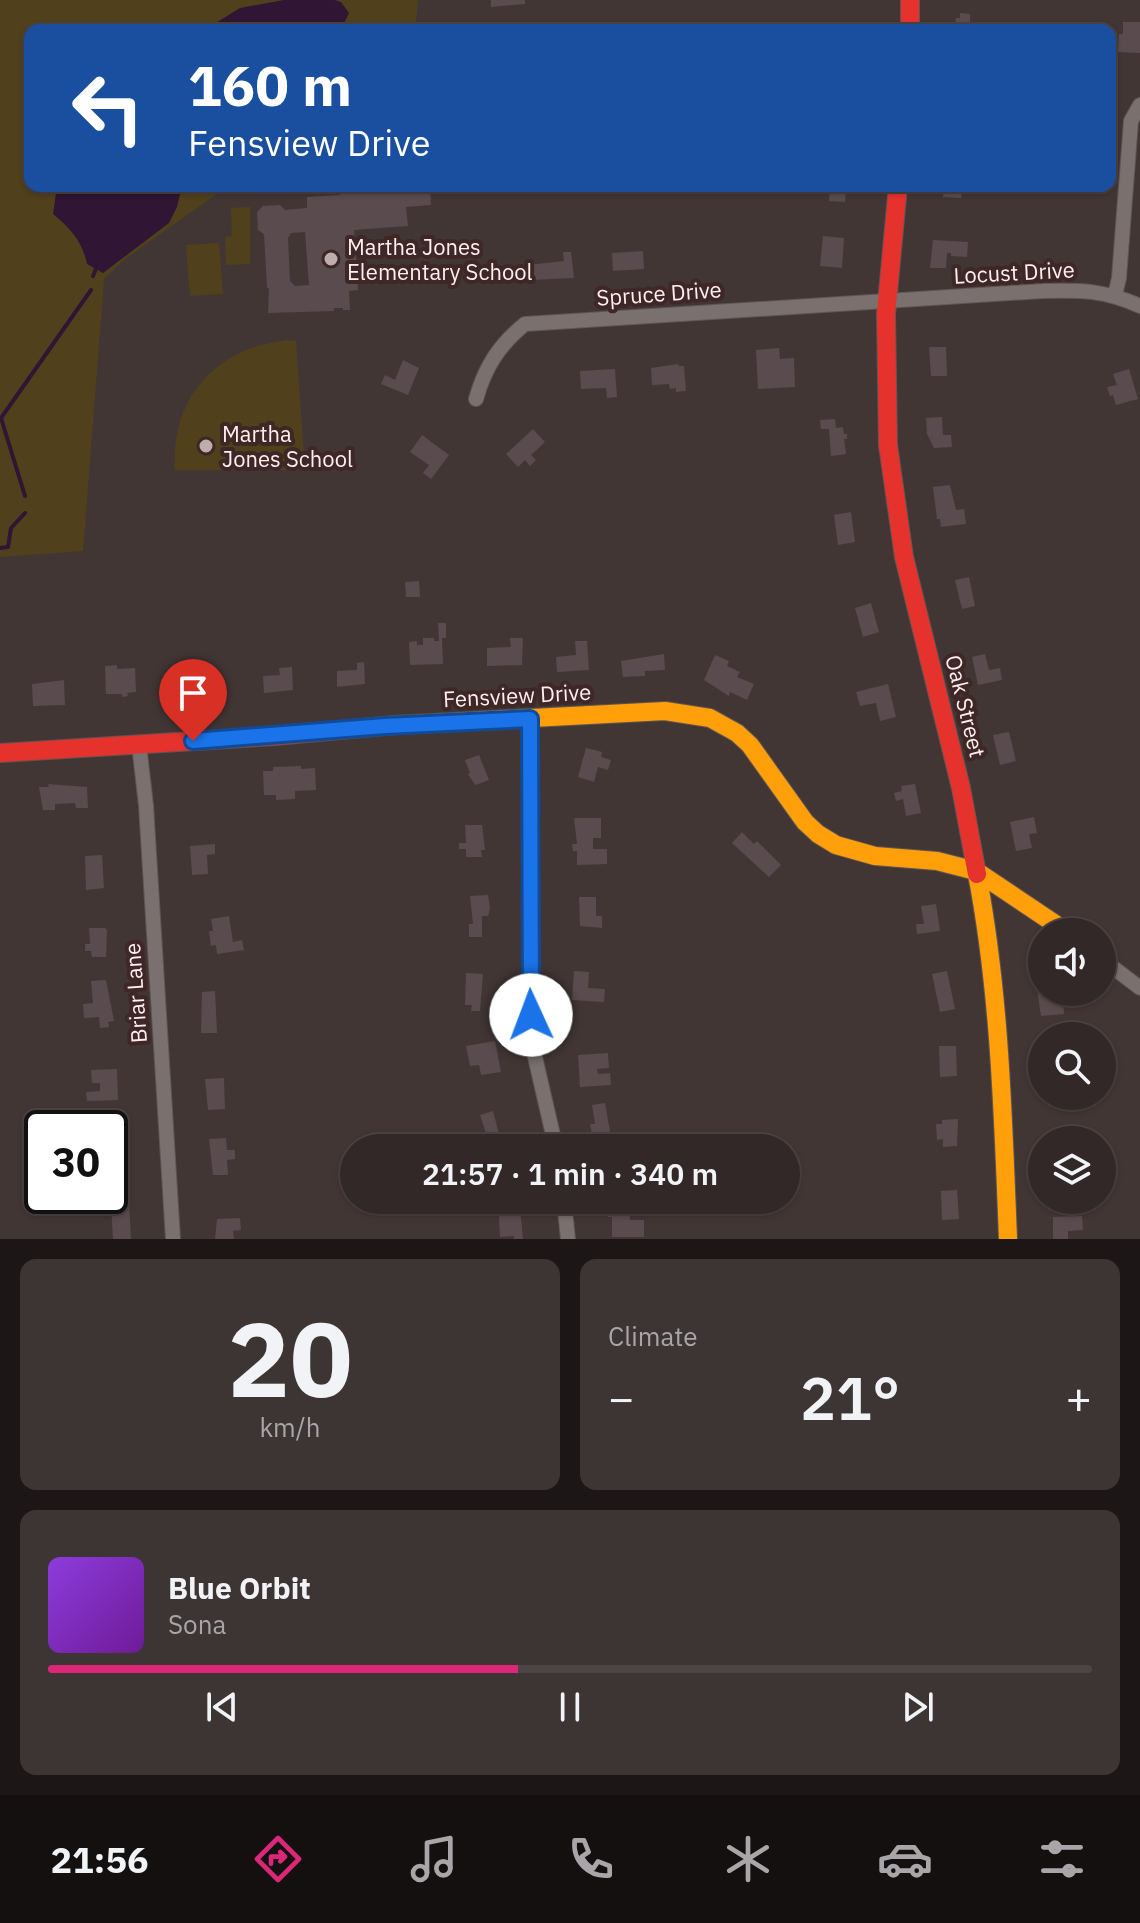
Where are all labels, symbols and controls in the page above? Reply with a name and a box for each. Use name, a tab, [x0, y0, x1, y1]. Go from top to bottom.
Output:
text: 160 m	[188, 49, 352, 121]
icon: left	[56, 56, 160, 160]
text: Fensview Drive	[188, 119, 431, 166]
place label: Martha Jones Elementary School	[347, 232, 533, 286]
marker: Martha Jones Elementary School	[322, 250, 340, 268]
street label: Locust Drive	[953, 254, 1075, 290]
street label: Spruce Drive	[595, 274, 723, 312]
place label: Martha Jones School	[222, 419, 353, 473]
marker: Martha Jones School	[197, 437, 215, 455]
street label: Oak Street	[939, 652, 993, 760]
pin	[159, 659, 227, 741]
icon: arrive	[171, 671, 215, 715]
street label: Fensview Drive	[442, 677, 592, 713]
map controls	[1028, 918, 1116, 1214]
button: sound	[1028, 918, 1116, 1006]
street label: Briar Lane	[117, 942, 153, 1044]
position arrow	[489, 973, 573, 1057]
button: search	[1028, 1022, 1116, 1110]
speed limit sign: 30	[24, 1110, 128, 1214]
button: layers	[1028, 1126, 1116, 1214]
text: 21:57 · 1 min · 340 m	[422, 1154, 718, 1193]
text: 20	[228, 1290, 352, 1426]
text: Climate	[608, 1319, 698, 1353]
text: 21°	[800, 1358, 900, 1437]
text: −	[608, 1369, 634, 1426]
text: +	[1066, 1369, 1092, 1426]
text: km/h	[259, 1410, 321, 1444]
text: Blue Orbit	[168, 1568, 311, 1607]
text: Sona	[168, 1607, 226, 1641]
icon: previous	[200, 1685, 244, 1729]
icon: pause	[548, 1685, 592, 1729]
icon: next	[896, 1685, 940, 1729]
icon: directions	[250, 1831, 306, 1887]
icon: music	[406, 1831, 462, 1887]
icon: phone	[563, 1831, 619, 1887]
icon: climate	[720, 1831, 776, 1887]
icon: car	[877, 1831, 933, 1887]
icon: filters	[1034, 1831, 1090, 1887]
text: 21:56	[50, 1836, 149, 1883]

